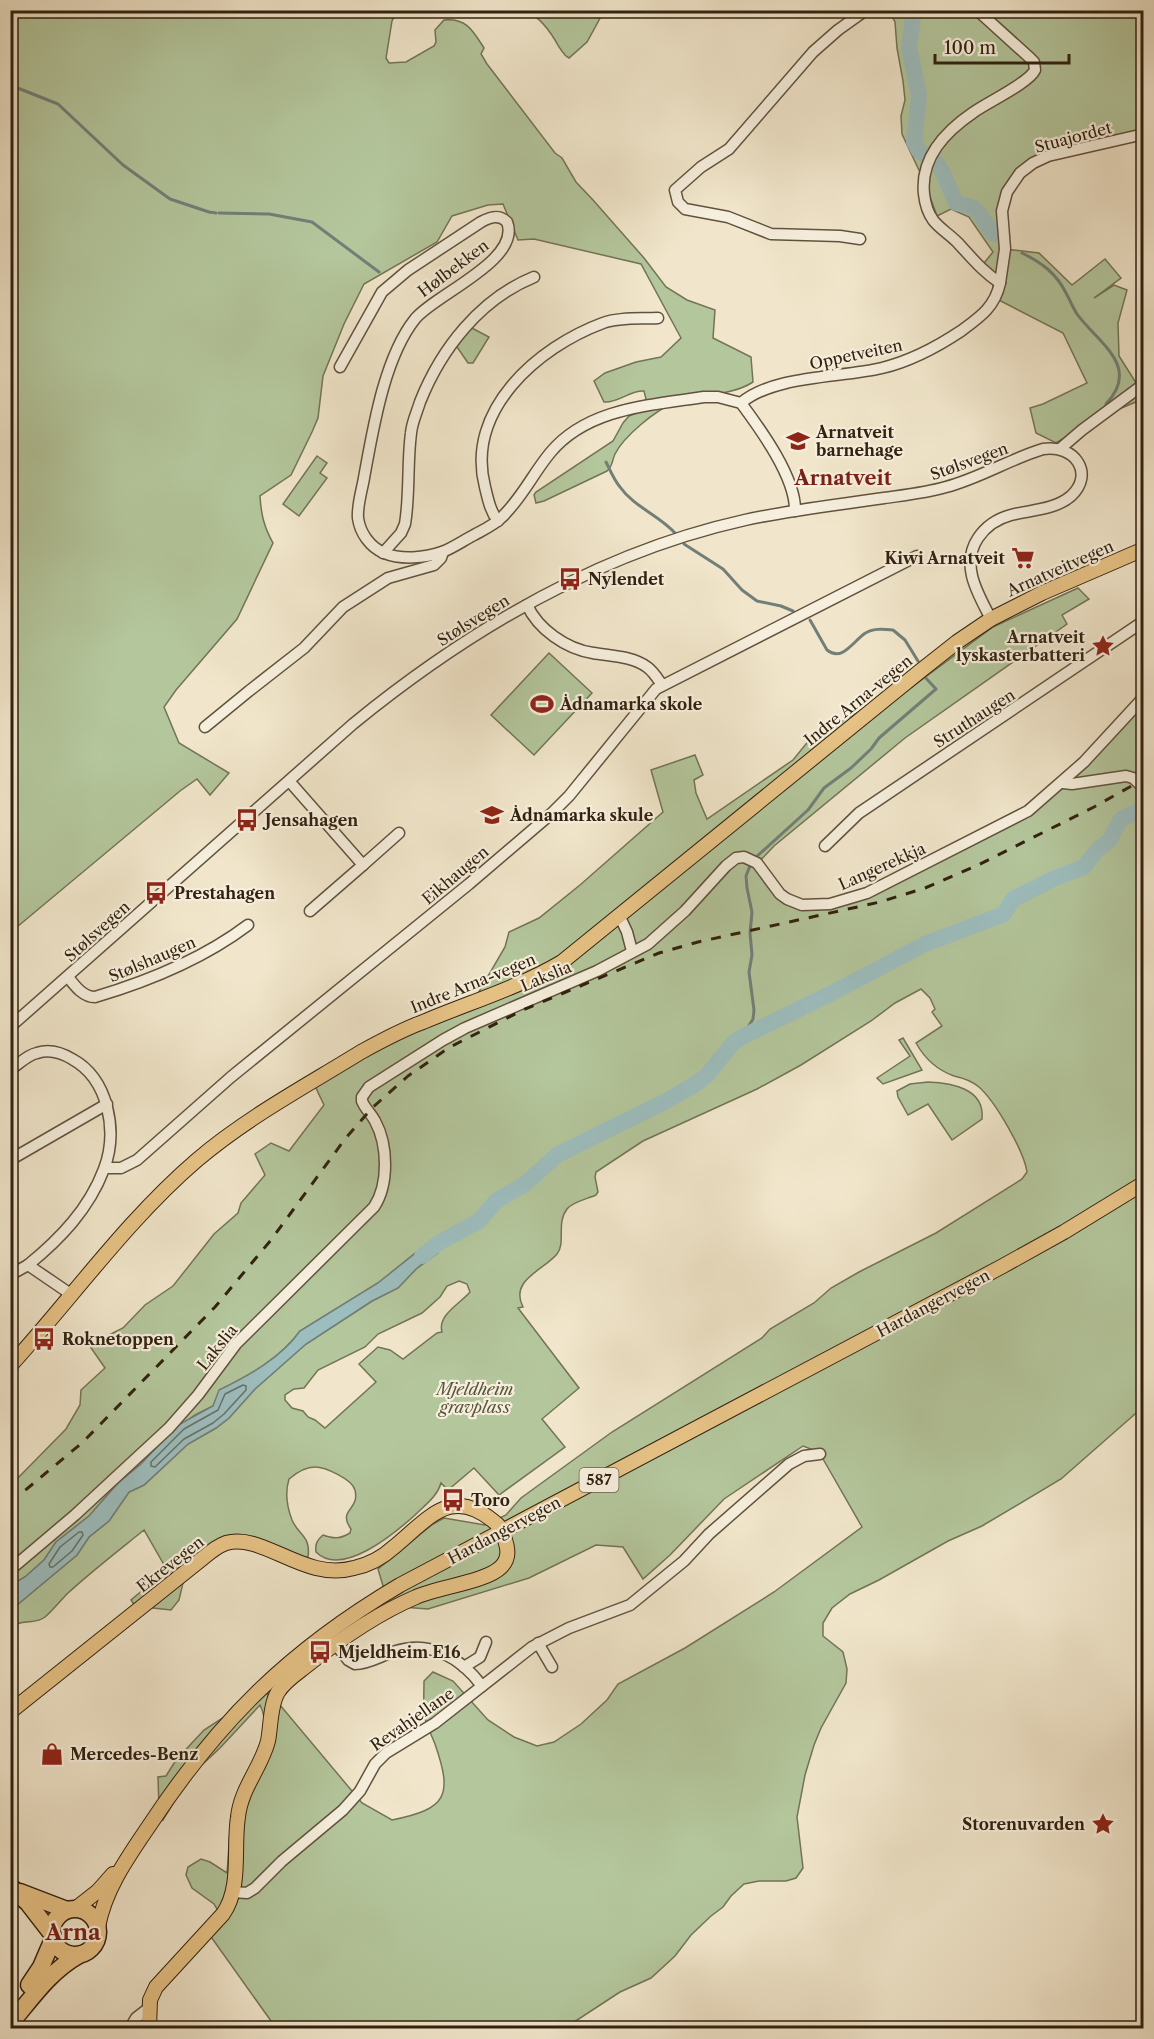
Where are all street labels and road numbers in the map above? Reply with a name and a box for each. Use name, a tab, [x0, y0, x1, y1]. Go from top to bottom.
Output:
street label: Stuajordet	[1032, 117, 1114, 157]
street label: Hølbekken	[414, 235, 492, 301]
street label: Oppetveiten	[808, 334, 904, 374]
street label: Stølsvegen	[927, 438, 1011, 484]
street label: Arnatveitvegen	[1003, 535, 1117, 601]
street label: Stølsvegen	[433, 590, 513, 650]
street label: Indre Arna-vegen	[800, 650, 916, 750]
street label: Struthaugen	[929, 684, 1019, 752]
street label: Langerekkja	[835, 838, 929, 894]
street label: Eikhaugen	[418, 841, 492, 909]
street label: Stølsvegen	[60, 896, 134, 966]
street label: Stølshaugen	[105, 932, 199, 986]
street label: Indre Arna-vegen	[407, 949, 539, 1017]
street label: Lakslia	[518, 956, 575, 996]
street label: Hardangervegen	[873, 1265, 993, 1341]
street label: Lakslia	[192, 1320, 242, 1374]
road number: 587	[580, 1468, 618, 1492]
street label: Hardangervegen	[444, 1492, 564, 1568]
street label: Ekrevegen	[132, 1531, 208, 1597]
street label: Revahjellane	[366, 1683, 458, 1755]

